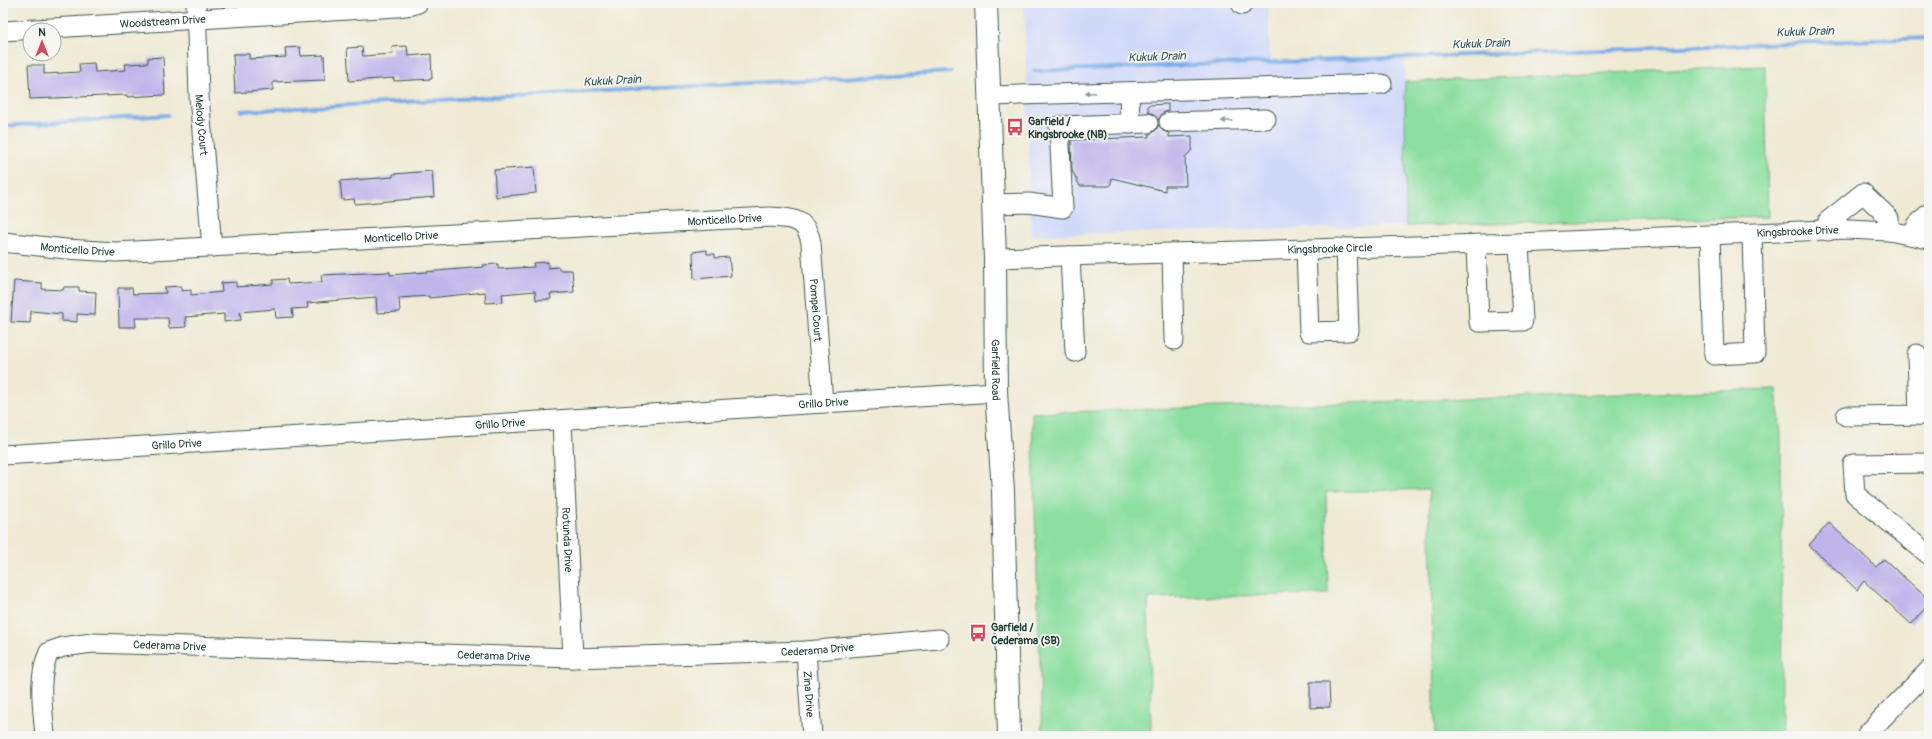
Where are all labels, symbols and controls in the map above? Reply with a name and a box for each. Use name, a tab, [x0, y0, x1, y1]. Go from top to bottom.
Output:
street label: Woodstream Drive	[119, 12, 207, 30]
north arrow	[22, 22, 62, 62]
water label: Kukuk Drain	[1776, 23, 1836, 41]
text: N	[38, 26, 46, 39]
water label: Kukuk Drain	[1452, 35, 1512, 53]
water label: Kukuk Drain	[1128, 48, 1188, 66]
water label: Kukuk Drain	[583, 72, 643, 90]
one-way arrow	[1083, 90, 1096, 96]
street label: Melody Court	[192, 94, 211, 156]
place label: Garfield / Kingsbrooke (NB)	[1028, 115, 1108, 141]
bus stop icon: Garfield / Kingsbrooke (NB)	[1005, 117, 1025, 137]
one-way arrow	[1221, 117, 1233, 124]
street label: Monticello Drive	[687, 211, 763, 228]
street label: Kingsbrooke Drive	[1756, 223, 1839, 239]
street label: Monticello Drive	[364, 228, 439, 245]
street label: Monticello Drive	[40, 240, 116, 258]
street label: Kingsbrooke Circle	[1287, 241, 1373, 256]
street label: Pompei Court	[807, 278, 825, 342]
street label: Garfield Road	[989, 339, 1003, 401]
street label: Grillo Drive	[798, 395, 849, 411]
street label: Grillo Drive	[474, 415, 526, 432]
street label: Grillo Drive	[151, 436, 203, 452]
street label: Rotunda Drive	[560, 507, 576, 573]
place label: Garfield / Cederama (SB)	[991, 621, 1060, 647]
bus stop icon: Garfield / Cederama (SB)	[968, 623, 988, 643]
street label: Cederama Drive	[133, 638, 207, 653]
street label: Cederama Drive	[781, 640, 855, 658]
street label: Cederama Drive	[457, 648, 531, 663]
street label: Zina Drive	[801, 670, 817, 718]

